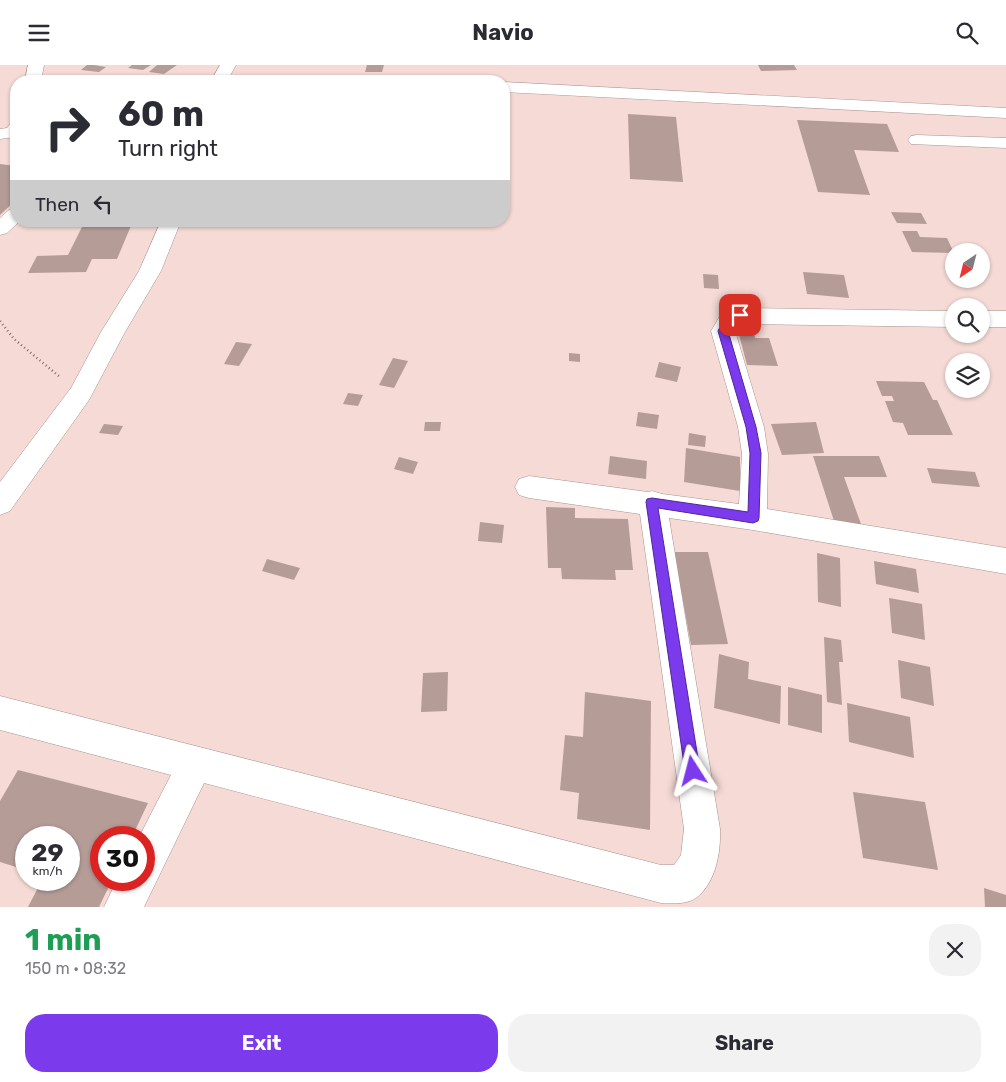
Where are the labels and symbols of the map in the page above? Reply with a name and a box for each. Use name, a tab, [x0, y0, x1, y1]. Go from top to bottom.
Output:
north arrow	[945, 243, 990, 287]
pin	[719, 294, 761, 336]
position arrow	[666, 744, 718, 796]
speed limit sign: 30	[90, 826, 155, 891]

